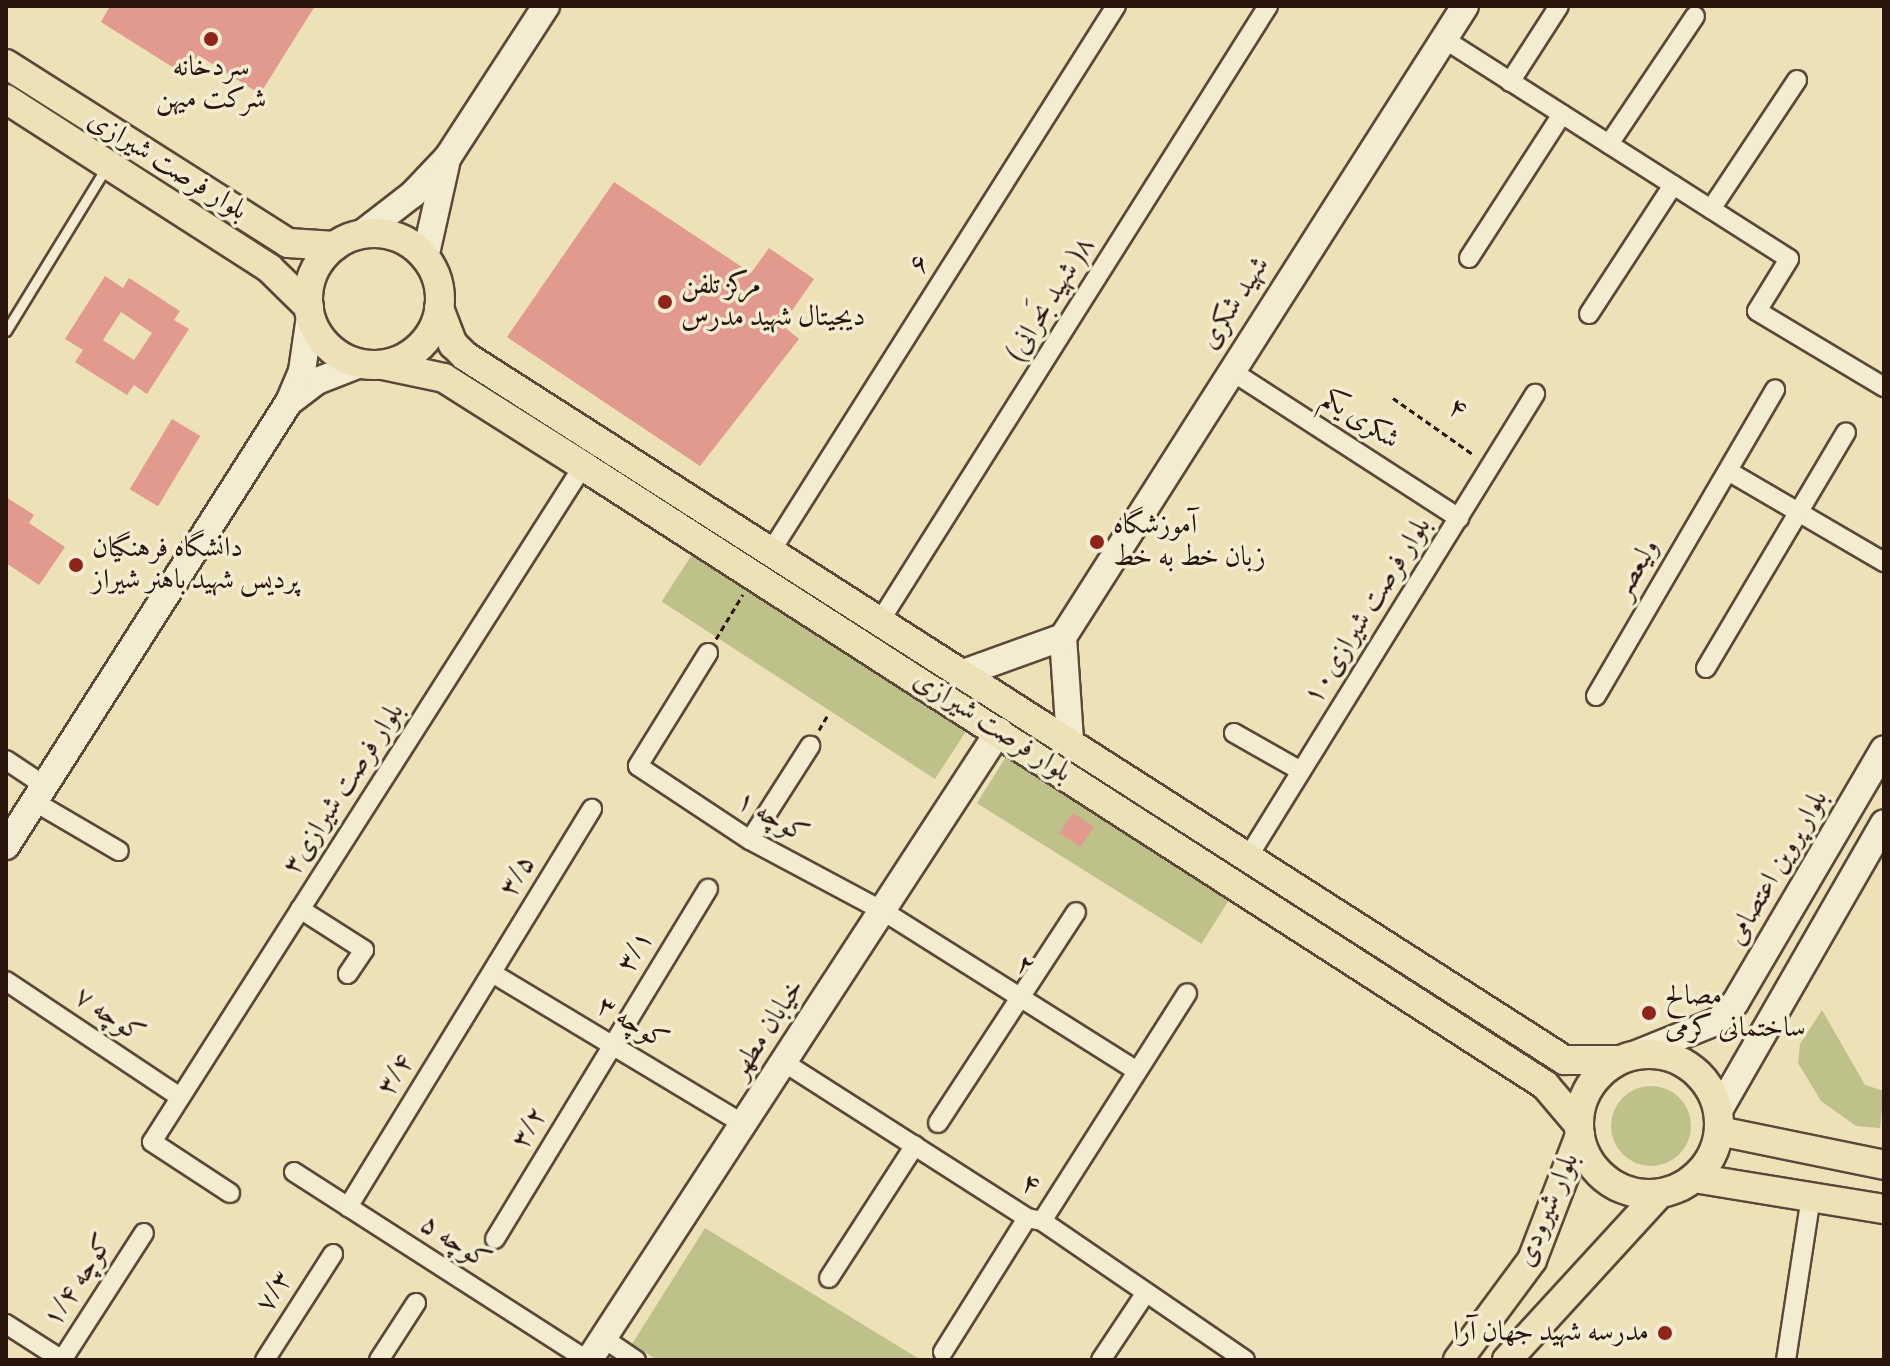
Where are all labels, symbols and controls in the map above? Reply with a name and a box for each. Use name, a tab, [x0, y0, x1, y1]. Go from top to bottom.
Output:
marker: سردخانه شرکت میهن	[202, 30, 220, 48]
place label: سردخانه شرکت میهن	[156, 51, 266, 117]
street label: بلوار فرصت شیرازی	[81, 104, 253, 228]
street label: (شهید بَحرانی )۸	[999, 230, 1103, 368]
street label: ۶	[901, 248, 939, 280]
street label: شهید شکری	[1193, 250, 1277, 356]
place label: مرکز تلفن دیجیتال شهید مدرس	[681, 269, 865, 335]
marker: مرکز تلفن دیجیتال شهید مدرس	[656, 293, 674, 311]
street label: شکری یکم	[1315, 382, 1405, 458]
street label: ۴	[1441, 391, 1473, 427]
place label: آموزشگاه زبان خط به خط	[1113, 509, 1266, 575]
street label: بلوار فرصت شیرازی۱۰	[1297, 511, 1439, 711]
place label: دانشگاه فرهنگیان پردیس شهید باهنر شیراز	[92, 532, 299, 598]
marker: آموزشگاه زبان خط به خط	[1088, 533, 1106, 551]
street label: ولیعصر	[1607, 533, 1667, 605]
marker: دانشگاه فرهنگیان پردیس شهید باهنر شیراز	[67, 556, 85, 574]
street label: بلوار فرصت شیرازی	[907, 663, 1077, 791]
street label: ۳بلوار فرصت شیرازی	[276, 697, 412, 881]
street label: کوچه ۱	[730, 784, 814, 852]
street label: بلوار پروین اعتصامی	[1720, 784, 1836, 952]
street label: ۳/۵	[493, 849, 543, 903]
street label: ۳/۱	[611, 925, 661, 979]
street label: ۲	[1009, 947, 1041, 985]
street label: خیابان مطهر	[723, 973, 813, 1085]
street label: کوچه ۷	[67, 980, 151, 1052]
place label: مصالح ساختمانی کرمی	[1665, 980, 1806, 1046]
street label: کوچه ۳	[590, 990, 674, 1058]
marker: مصالح ساختمانی کرمی	[1640, 1004, 1658, 1022]
street label: ۳/۴	[370, 1048, 422, 1102]
street label: ۳/۲	[505, 1101, 555, 1155]
street label: بلوار شیرودی	[1509, 1148, 1587, 1272]
street label: ۴	[1015, 1166, 1045, 1204]
street label: کوچه ۵	[413, 1208, 497, 1278]
street label: کوچه ۱/۴	[37, 1228, 121, 1334]
street label: ۷/۳	[249, 1265, 301, 1319]
place label: مدرسه شهید جهان آرا	[1453, 1316, 1649, 1350]
marker: مدرسه شهید جهان آرا	[1656, 1324, 1674, 1342]

